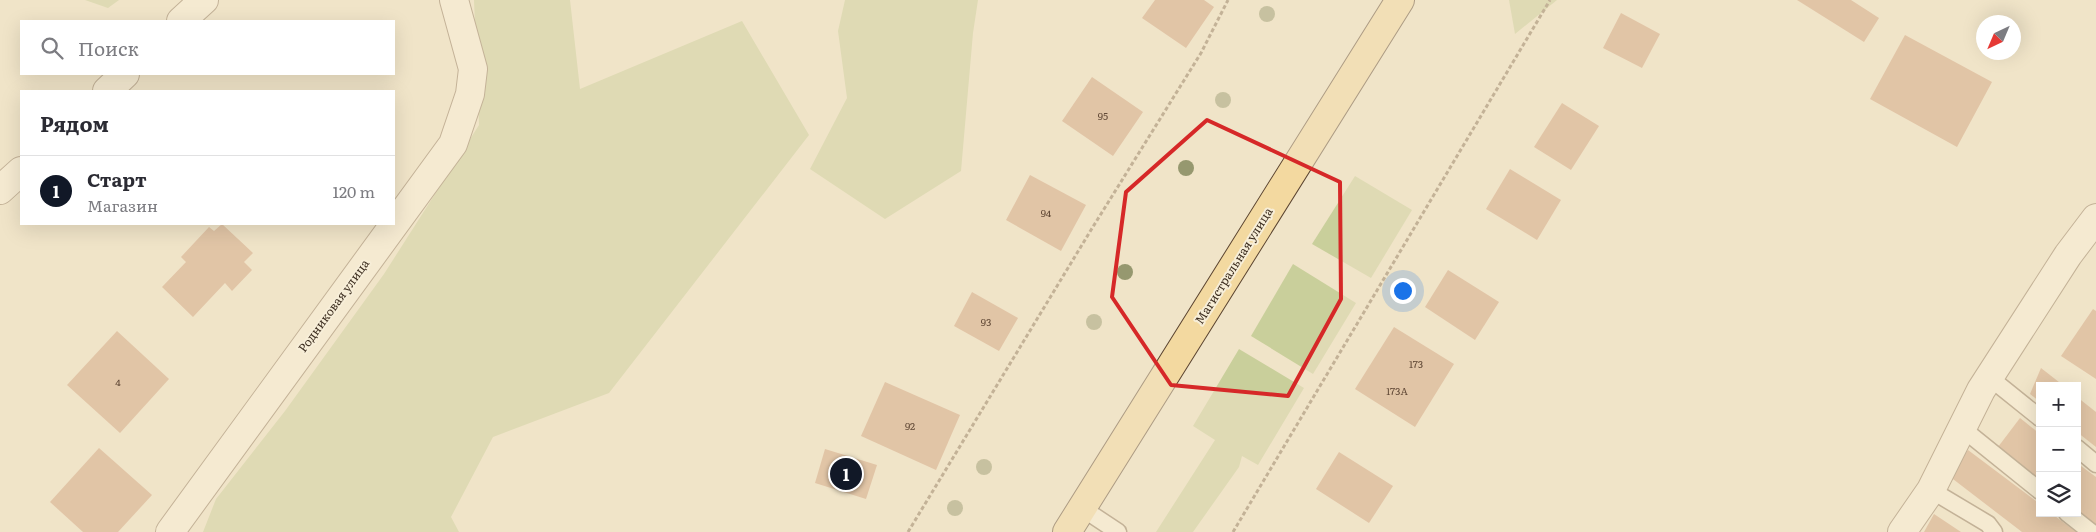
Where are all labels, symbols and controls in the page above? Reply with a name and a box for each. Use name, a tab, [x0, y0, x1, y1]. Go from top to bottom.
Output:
north arrow	[1976, 15, 2021, 60]
search box	[20, 20, 395, 75]
icon: search	[38, 34, 66, 62]
text: Поиск	[78, 34, 139, 62]
text: Рядом	[40, 107, 109, 138]
house number: 95	[1098, 108, 1108, 123]
text: Старт	[87, 165, 147, 193]
text: 1	[53, 179, 59, 203]
text: 120 m	[332, 179, 375, 203]
text: Магазин	[87, 193, 158, 217]
street label: Магистральная улица	[1190, 203, 1277, 327]
house number: 94	[1041, 205, 1052, 220]
street label: Родниковая улица	[293, 255, 373, 356]
your location	[1390, 278, 1416, 304]
house number: 93	[981, 314, 991, 329]
house number: 173	[1409, 356, 1423, 371]
house number: 4	[115, 374, 121, 389]
map controls	[2036, 382, 2081, 517]
button: +	[2036, 382, 2081, 427]
house number: 173А	[1386, 383, 1408, 398]
house number: 92	[905, 418, 915, 433]
button: −	[2036, 427, 2081, 472]
pin: 1	[830, 455, 862, 493]
button: layers	[2036, 472, 2081, 517]

